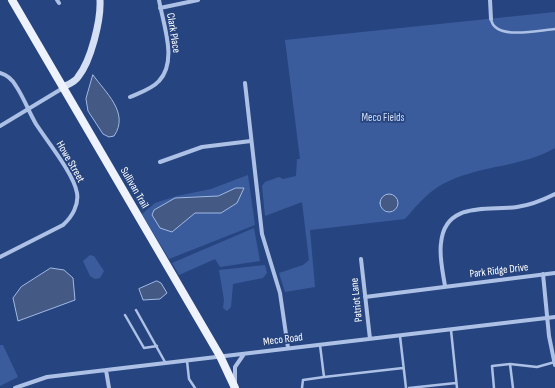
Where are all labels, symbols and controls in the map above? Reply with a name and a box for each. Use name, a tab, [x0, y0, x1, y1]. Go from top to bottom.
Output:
street label: Clark Place	[163, 12, 183, 54]
park label: Meco Fields	[361, 111, 405, 125]
street label: Howe Street	[53, 139, 87, 185]
street label: Sullivan Trail	[117, 165, 151, 211]
street label: Park Ridge Drive	[469, 261, 529, 281]
street label: Patriot Lane	[348, 277, 366, 323]
street label: Meco Road	[262, 331, 304, 349]

